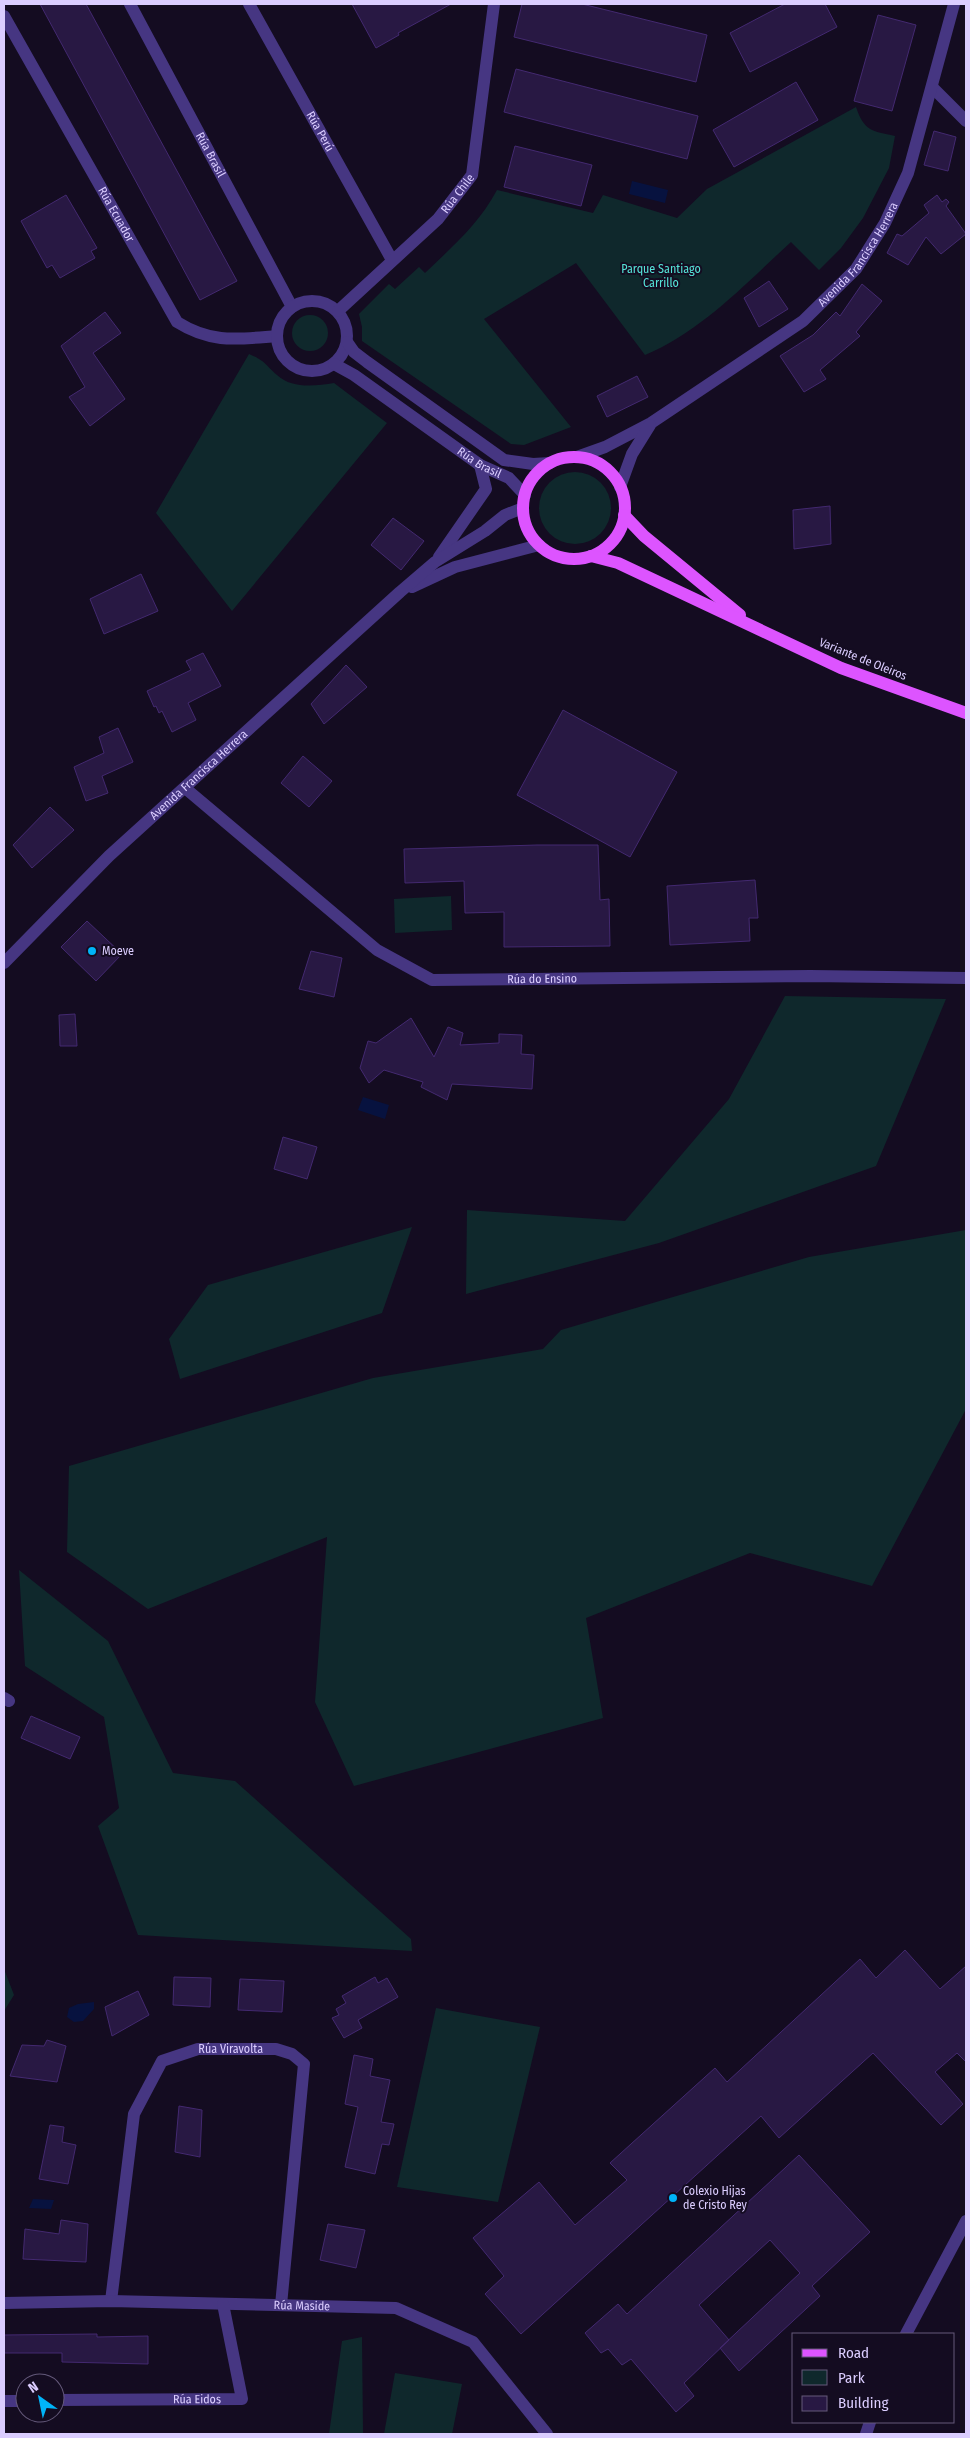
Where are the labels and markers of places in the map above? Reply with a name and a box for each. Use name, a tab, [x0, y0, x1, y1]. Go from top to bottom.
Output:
place label: Moeve	[102, 944, 134, 958]
marker: Moeve	[86, 945, 98, 957]
place label: Colexio Hijas de Cristo Rey	[683, 2184, 748, 2212]
marker: Colexio Hijas de Cristo Rey	[667, 2192, 679, 2204]

